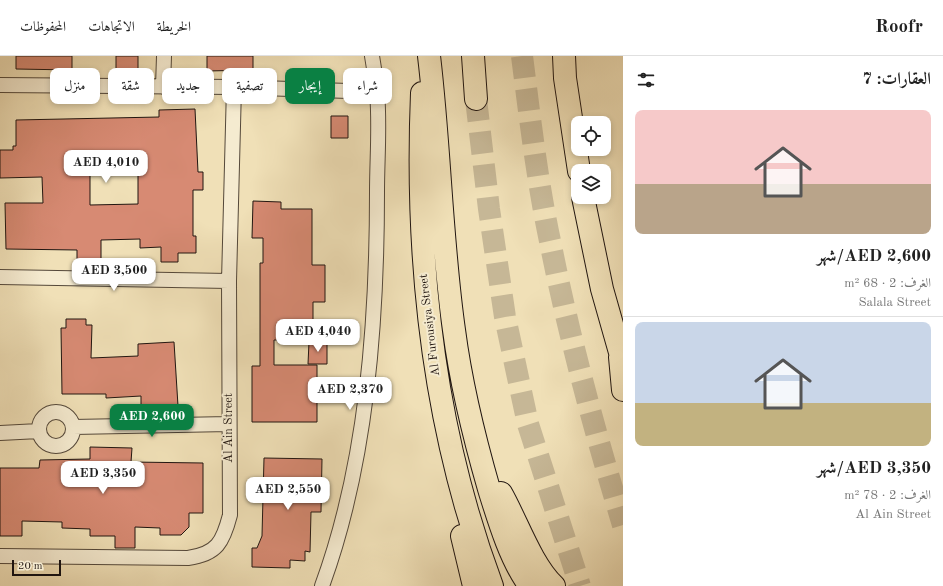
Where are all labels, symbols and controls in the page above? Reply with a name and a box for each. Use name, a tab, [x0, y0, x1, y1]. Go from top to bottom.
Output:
text: Roofr	[875, 18, 923, 37]
text: المحفوظات	[20, 20, 66, 34]
text: الاتجاهات	[88, 20, 135, 34]
text: الخريطة	[157, 20, 191, 34]
chip: منزل	[50, 68, 100, 104]
chip: شقة	[108, 68, 154, 104]
chip: جديد	[162, 68, 214, 104]
chip: تصفية	[222, 68, 277, 104]
chip: إيجار	[285, 68, 335, 104]
chip: شراء	[343, 68, 392, 104]
icon: filters	[635, 69, 657, 91]
text: العقارات: 7	[862, 71, 931, 88]
map controls	[571, 116, 611, 204]
button: locate	[571, 116, 611, 156]
icon: home	[747, 136, 819, 208]
pin: AED 4,010	[60, 150, 152, 184]
text: AED 4,010	[73, 156, 139, 169]
button: layers	[571, 164, 611, 204]
text: AED 2,600/شهر	[817, 248, 931, 265]
pin: AED 3,500	[68, 258, 160, 292]
text: AED 3,500	[81, 264, 147, 277]
street label: Al Furousiya Street	[418, 273, 442, 377]
text: الغرف: 2 · 68 m²	[844, 277, 931, 290]
text: Salala Street	[859, 296, 931, 309]
pin: AED 4,040	[272, 319, 364, 353]
text: AED 4,040	[285, 325, 351, 338]
icon: home	[747, 348, 819, 420]
pin: AED 2,370	[304, 377, 396, 411]
text: AED 2,370	[317, 383, 383, 396]
street label: Al Ain Street	[223, 393, 235, 463]
pin: AED 2,600	[106, 404, 198, 438]
text: AED 2,600	[119, 410, 185, 423]
text: AED 3,350/شهر	[817, 460, 931, 477]
pin: AED 3,350	[57, 461, 149, 495]
text: AED 3,350	[70, 467, 136, 480]
pin: AED 2,550	[242, 477, 334, 511]
text: AED 2,550	[255, 483, 321, 496]
text: الغرف: 2 · 78 m²	[844, 489, 931, 502]
text: Al Ain Street	[855, 508, 931, 521]
scale bar	[12, 558, 61, 577]
text: 20 m	[18, 561, 43, 572]

